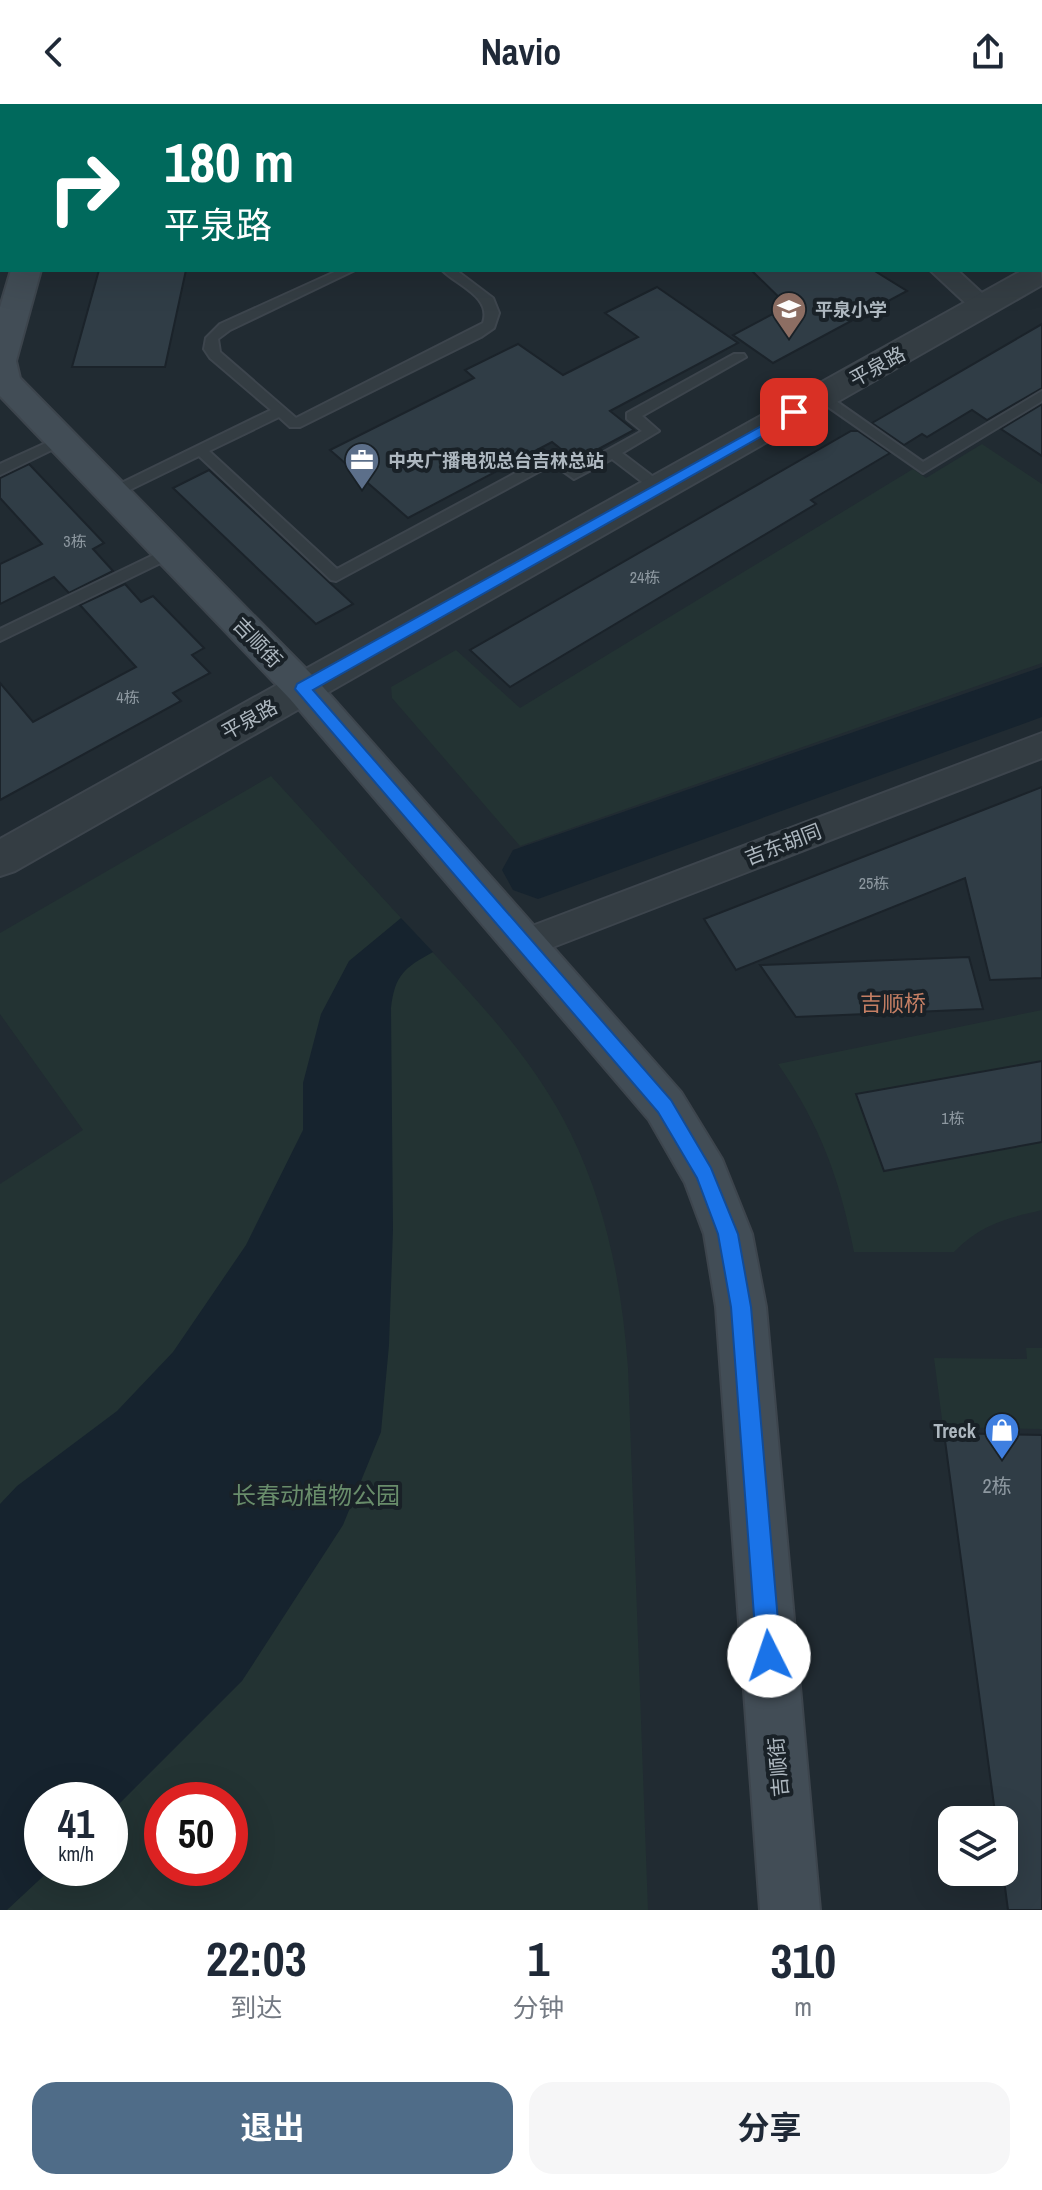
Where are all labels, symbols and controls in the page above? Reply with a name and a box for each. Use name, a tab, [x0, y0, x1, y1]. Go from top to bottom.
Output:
text: Navio	[481, 28, 561, 76]
icon: back	[32, 30, 76, 74]
icon: share	[966, 30, 1010, 74]
text: 180 m	[164, 124, 294, 199]
icon: right	[32, 136, 136, 240]
text: 平泉路	[164, 201, 272, 249]
school or university icon: 平泉小学	[770, 290, 808, 340]
place label: 平泉小学	[815, 297, 887, 322]
street label: 平泉路	[844, 340, 910, 392]
pin	[760, 378, 828, 446]
icon: arrive	[772, 390, 816, 434]
office icon: 中央广播电视总台吉林总站	[343, 441, 381, 491]
place label: 中央广播电视总台吉林总站	[388, 448, 604, 473]
house number: 3栋	[63, 530, 87, 552]
house number: 24栋	[630, 566, 660, 588]
street label: 吉顺街	[227, 611, 289, 673]
house number: 4栋	[116, 686, 140, 708]
street label: 平泉路	[216, 693, 282, 745]
street label: 吉东胡同	[741, 817, 825, 871]
house number: 25栋	[859, 872, 889, 894]
district label: 吉顺桥	[860, 988, 926, 1018]
house number: 1栋	[941, 1107, 965, 1129]
shop icon: Treck	[983, 1411, 1021, 1461]
place label: Treck	[933, 1417, 977, 1444]
house number: 2栋	[982, 1472, 1012, 1499]
park label: 长春动植物公园	[232, 1479, 400, 1511]
position arrow	[727, 1614, 811, 1698]
street label: 吉顺街	[762, 1736, 794, 1798]
speed limit sign: 50	[144, 1782, 248, 1886]
text: 41	[58, 1797, 94, 1850]
map controls	[938, 1806, 1018, 1886]
button: layers	[938, 1806, 1018, 1886]
text: km/h	[58, 1840, 94, 1867]
text: 22:03	[206, 1926, 307, 1991]
text: 1	[528, 1926, 549, 1991]
text: 310	[770, 1928, 836, 1993]
text: m	[794, 1989, 812, 2024]
text: 到达	[230, 1990, 282, 2025]
text: 分钟	[512, 1990, 564, 2025]
button: 退出	[32, 2082, 513, 2174]
button: 分享	[529, 2082, 1010, 2174]

